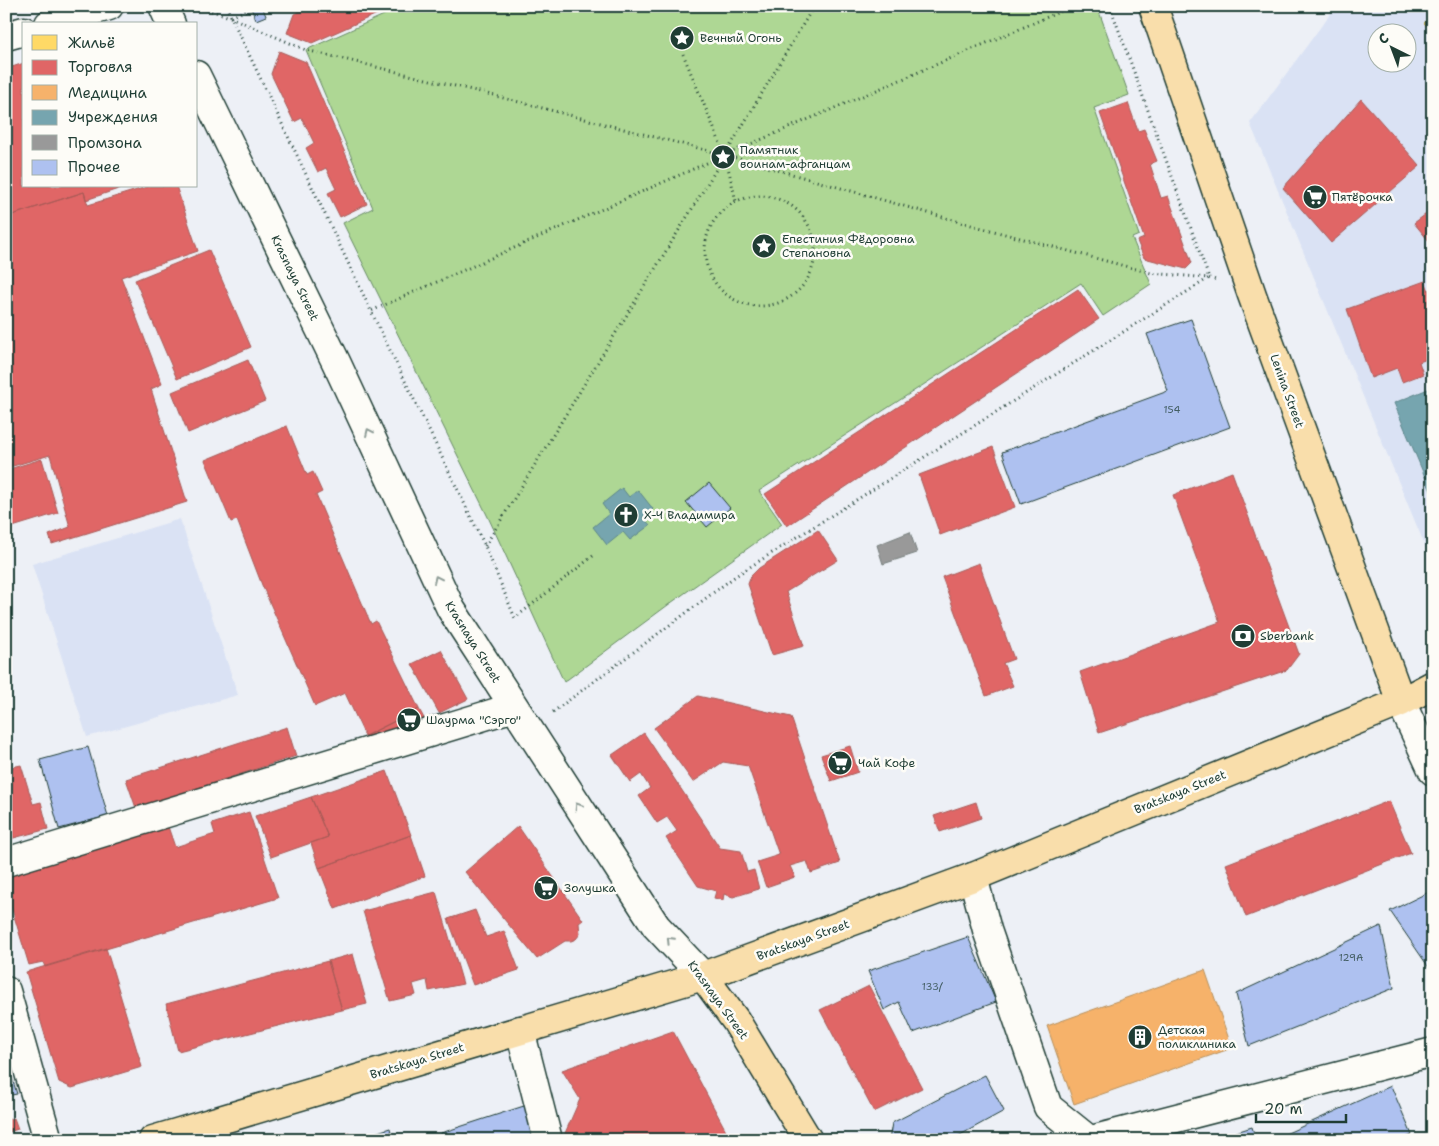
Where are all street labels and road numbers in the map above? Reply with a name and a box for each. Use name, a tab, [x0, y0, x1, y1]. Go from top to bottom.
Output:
street label: Krasnaya Street	[267, 232, 323, 324]
street label: Lenina Street	[1266, 352, 1308, 430]
street label: Krasnaya Street	[441, 598, 505, 686]
street label: Bratskaya Street	[1132, 766, 1228, 818]
street label: Bratskaya Street	[754, 916, 852, 964]
street label: Krasnaya Street	[684, 957, 752, 1043]
street label: Bratskaya Street	[368, 1039, 466, 1083]

